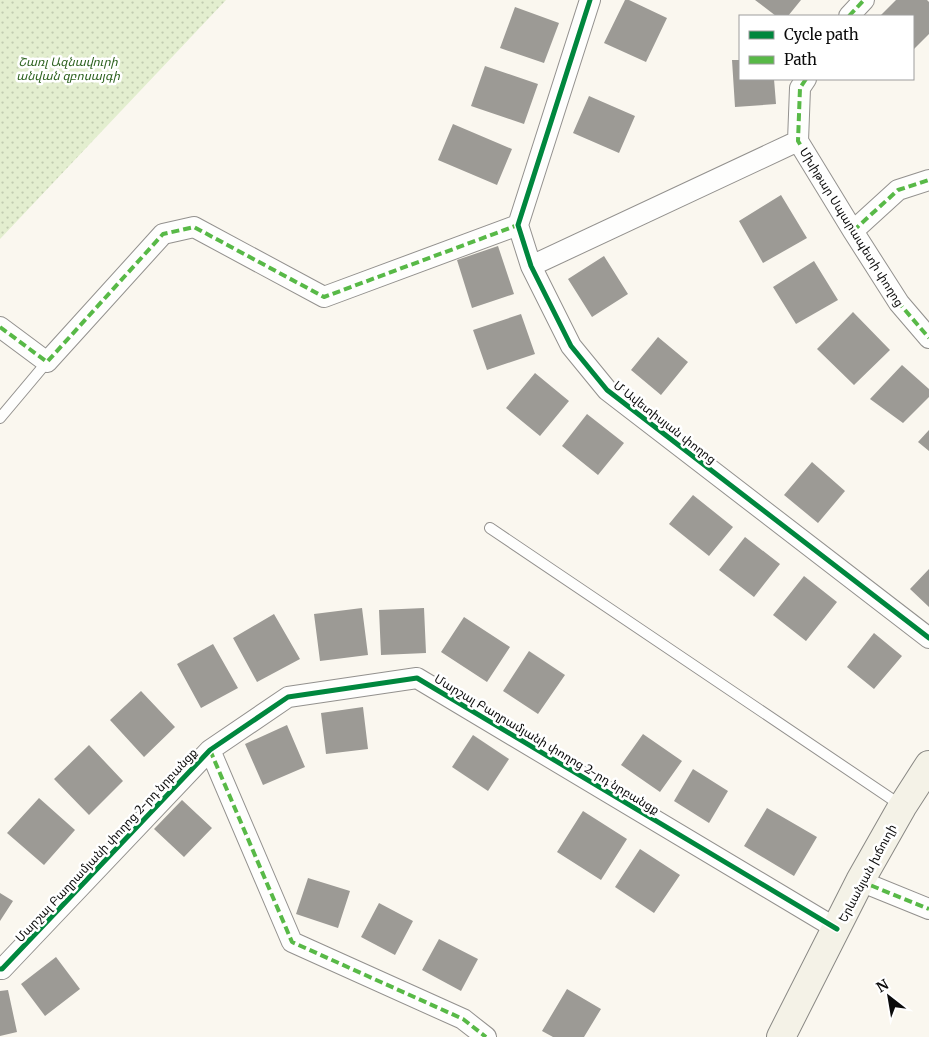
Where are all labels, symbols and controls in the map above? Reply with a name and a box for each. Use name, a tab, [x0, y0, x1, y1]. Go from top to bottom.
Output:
legend	[739, 15, 914, 80]
text: Cycle path	[784, 25, 859, 44]
text: Path	[784, 50, 817, 69]
park label: Շառլ Ազնավուրի անվան զբոսայգի	[16, 54, 121, 83]
street label: Մխիթար Սպարապետի փողոց	[797, 145, 907, 309]
street label: Մ Ավետիսյան փողոց	[611, 377, 719, 467]
street label: Մարշալ Բաղրամյանի փողոց 2-րդ նրբանցք	[432, 671, 662, 817]
street label: Մարշալ Բաղրամյանի փողոց 2-րդ նրբանցք	[12, 745, 200, 945]
street label: Երևանյան խճուղի	[835, 821, 899, 925]
north arrow	[864, 972, 914, 1022]
text: N	[873, 975, 892, 996]

